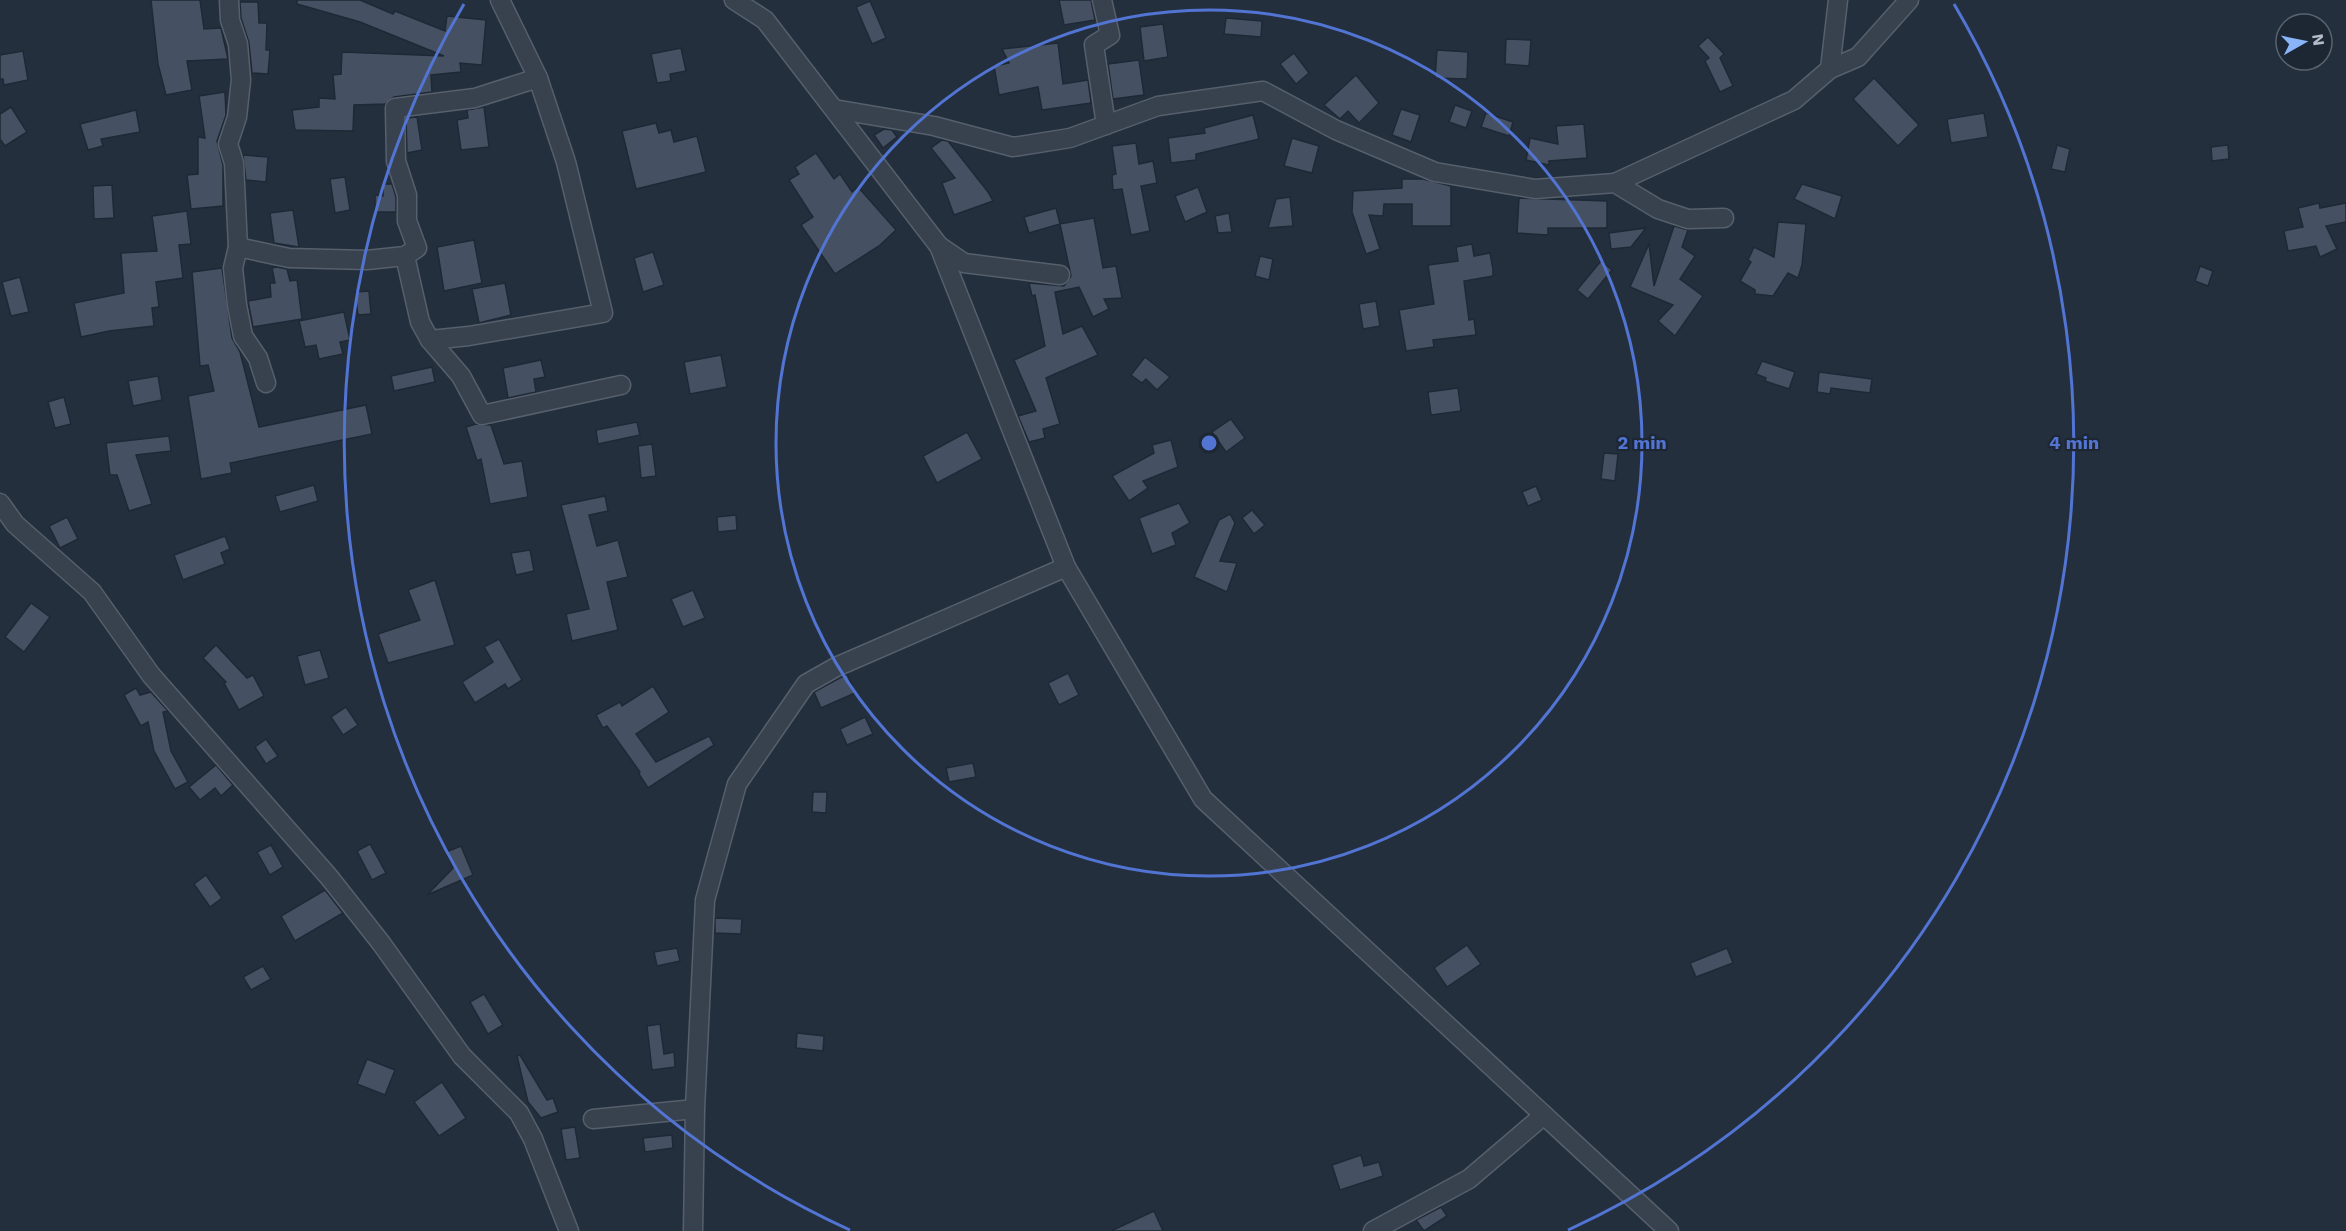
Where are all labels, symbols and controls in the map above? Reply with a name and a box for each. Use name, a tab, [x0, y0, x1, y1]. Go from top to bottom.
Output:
north arrow	[2274, 12, 2334, 72]
text: N	[2308, 32, 2329, 47]
text: 2 min	[1617, 432, 1667, 453]
text: 4 min	[2049, 432, 2099, 453]
centre of rings	[1199, 433, 1219, 453]

